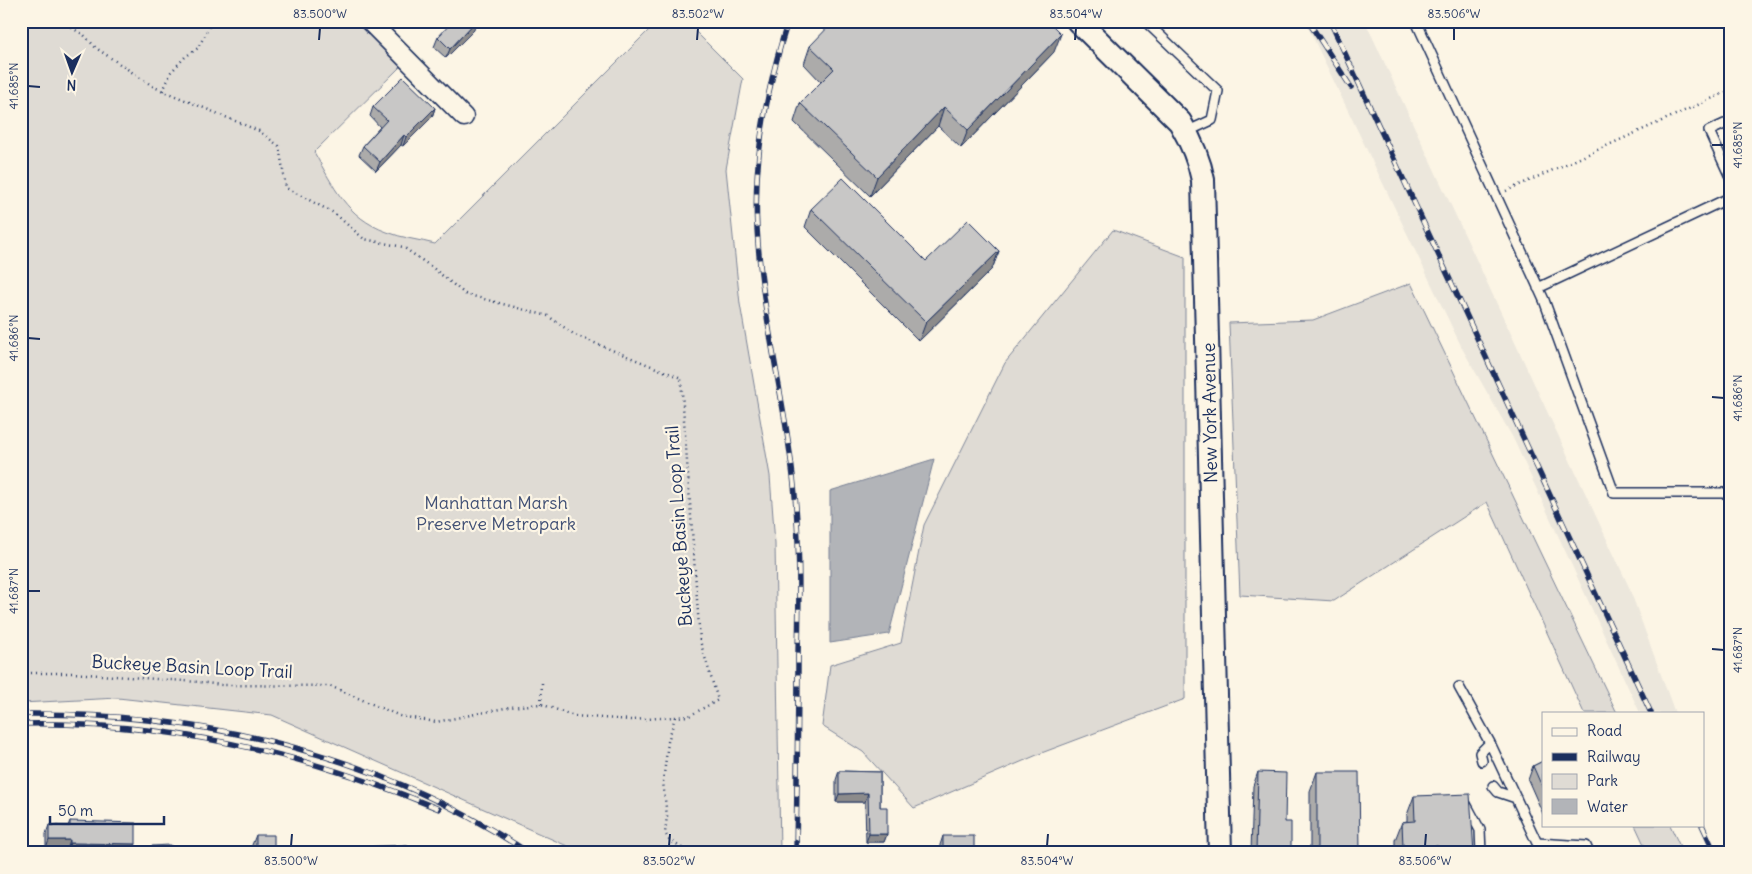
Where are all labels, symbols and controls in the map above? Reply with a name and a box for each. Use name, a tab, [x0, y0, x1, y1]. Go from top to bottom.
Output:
text: 83.500°W	[293, 6, 347, 21]
text: 83.502°W	[672, 6, 724, 21]
text: 83.504°W	[1050, 6, 1103, 21]
text: 83.506°W	[1428, 6, 1481, 21]
north arrow	[48, 48, 98, 98]
text: 41.685°N	[6, 62, 21, 110]
text: N	[66, 76, 77, 94]
text: 41.685°N	[1730, 121, 1745, 169]
text: 41.686°N	[6, 314, 21, 362]
street label: New York Avenue	[1197, 343, 1222, 483]
text: 41.686°N	[1730, 374, 1745, 422]
street label: Buckeye Basin Loop Trail	[660, 425, 697, 627]
park label: Manhattan Marsh Preserve Metropark	[416, 491, 576, 535]
text: 41.687°N	[6, 568, 21, 614]
text: 41.687°N	[1730, 627, 1745, 673]
street label: Buckeye Basin Loop Trail	[91, 650, 293, 683]
legend	[1542, 712, 1704, 826]
text: Road	[1587, 721, 1622, 740]
text: Railway	[1587, 747, 1641, 766]
text: Park	[1587, 771, 1618, 790]
scale bar	[50, 794, 164, 826]
text: Water	[1587, 797, 1628, 816]
text: 50 m	[58, 801, 93, 820]
text: 83.500°W	[264, 853, 318, 868]
text: 83.502°W	[643, 853, 695, 868]
text: 83.504°W	[1021, 853, 1074, 868]
text: 83.506°W	[1399, 853, 1452, 868]

